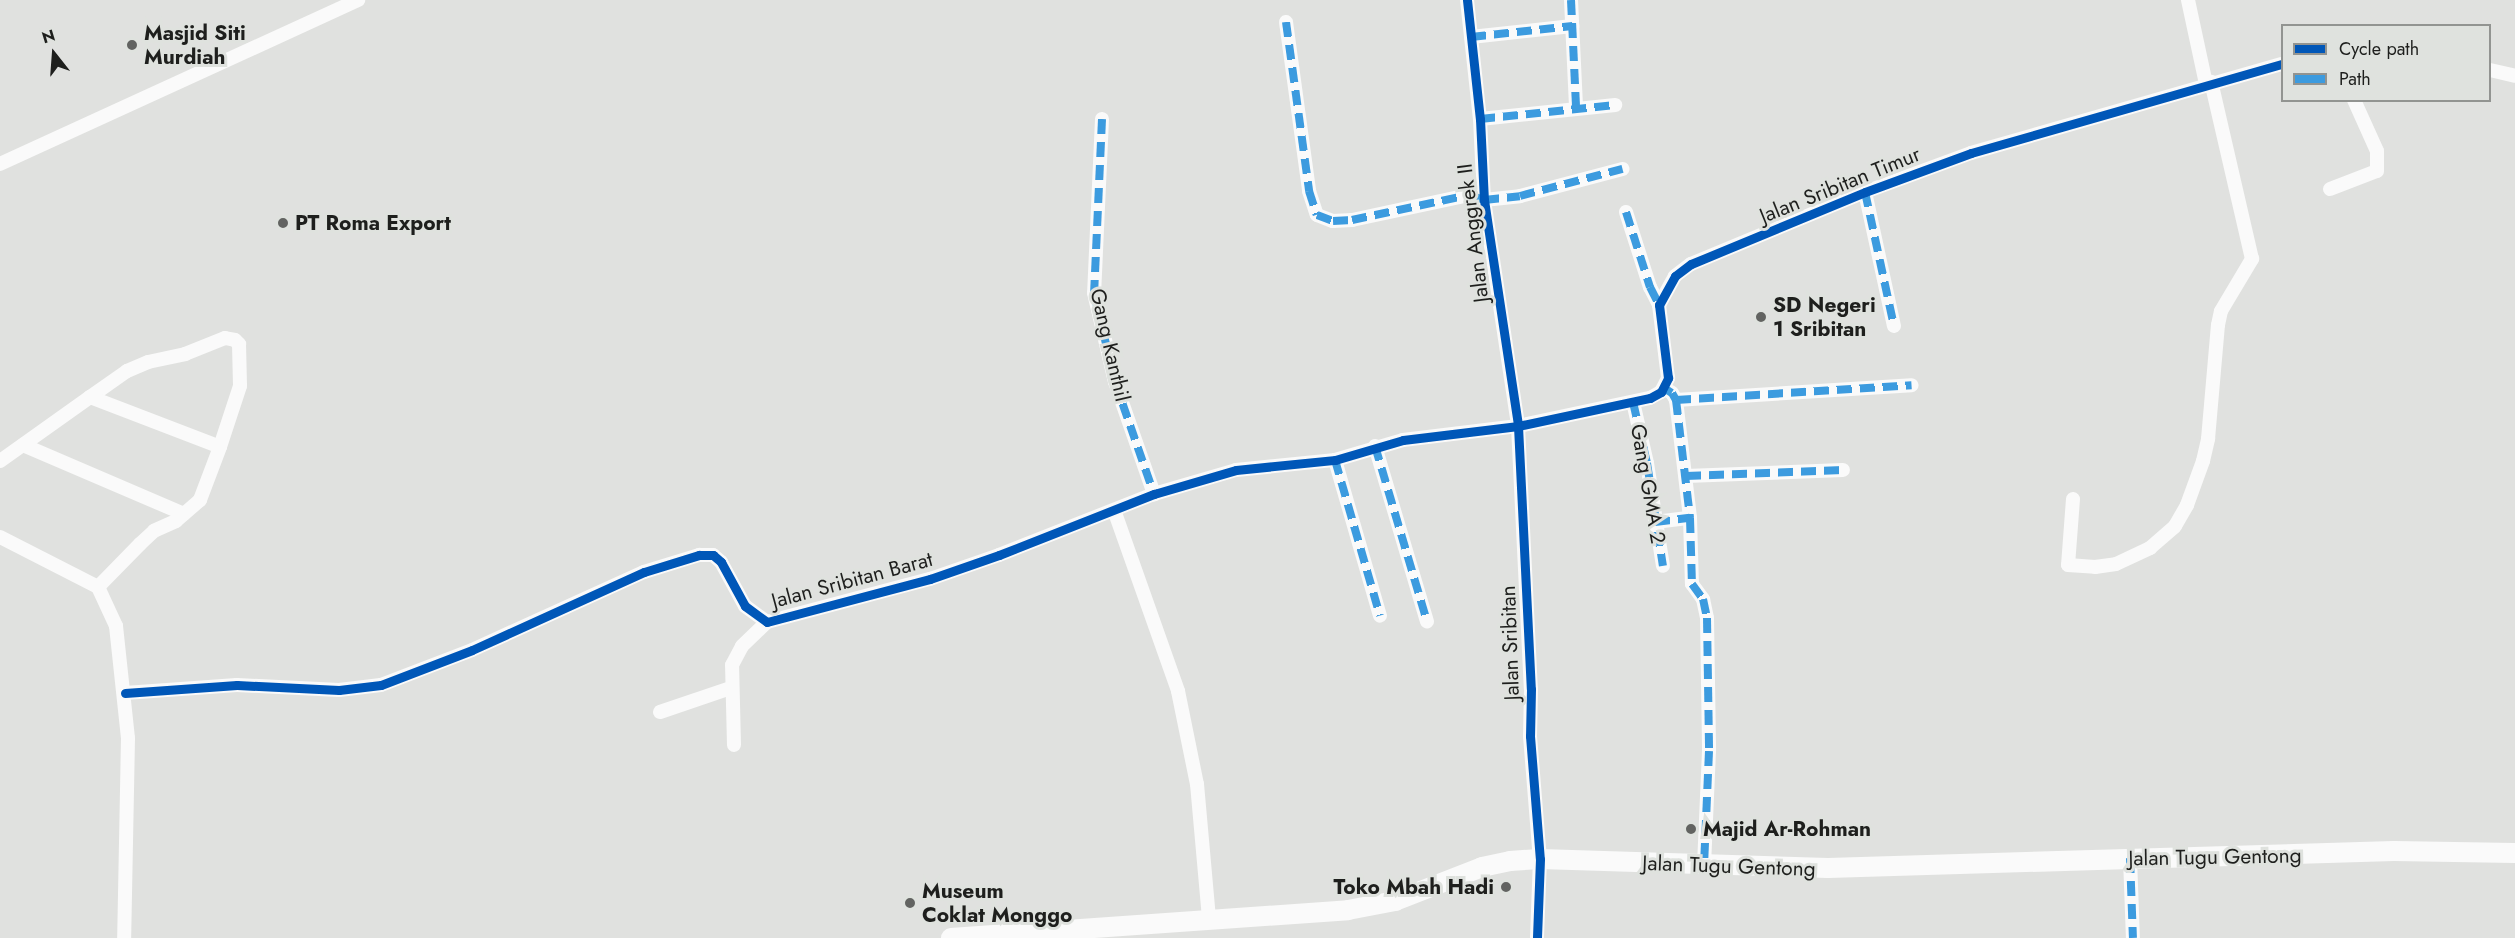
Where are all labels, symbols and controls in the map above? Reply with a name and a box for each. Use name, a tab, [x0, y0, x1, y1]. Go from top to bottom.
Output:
place label: Masjid Siti Murdiah	[144, 20, 246, 70]
text: N	[39, 23, 58, 49]
north arrow	[24, 24, 84, 84]
legend	[2281, 24, 2491, 102]
text: Cycle path	[2339, 36, 2419, 62]
marker: Masjid Siti Murdiah	[125, 38, 139, 52]
text: Path	[2339, 66, 2371, 92]
street label: Jalan Sribitan Timur	[1756, 141, 1924, 229]
street label: Jalan Anggrek II	[1452, 162, 1494, 304]
place label: PT Roma Export	[295, 210, 451, 236]
marker: PT Roma Export	[276, 216, 290, 230]
street label: Gang Kanthil	[1085, 286, 1135, 404]
place label: SD Negeri 1 Sribitan	[1773, 292, 1876, 342]
marker: SD Negeri 1 Sribitan	[1754, 310, 1768, 324]
street label: Gang GMA 2	[1625, 422, 1671, 546]
street label: Jalan Sribitan Barat	[769, 546, 935, 614]
street label: Jalan Sribitan	[1495, 585, 1525, 701]
place label: Majid Ar-Rohman	[1703, 816, 1871, 842]
marker: Majid Ar-Rohman	[1684, 822, 1698, 836]
street label: Jalan Tugu Gentong	[2128, 843, 2302, 871]
street label: Jalan Tugu Gentong	[1642, 850, 1816, 882]
place label: Toko Mbah Hadi	[1334, 874, 1494, 900]
place label: Museum Coklat Monggo	[922, 878, 1072, 928]
marker: Toko Mbah Hadi	[1499, 880, 1513, 894]
marker: Museum Coklat Monggo	[903, 896, 917, 910]

